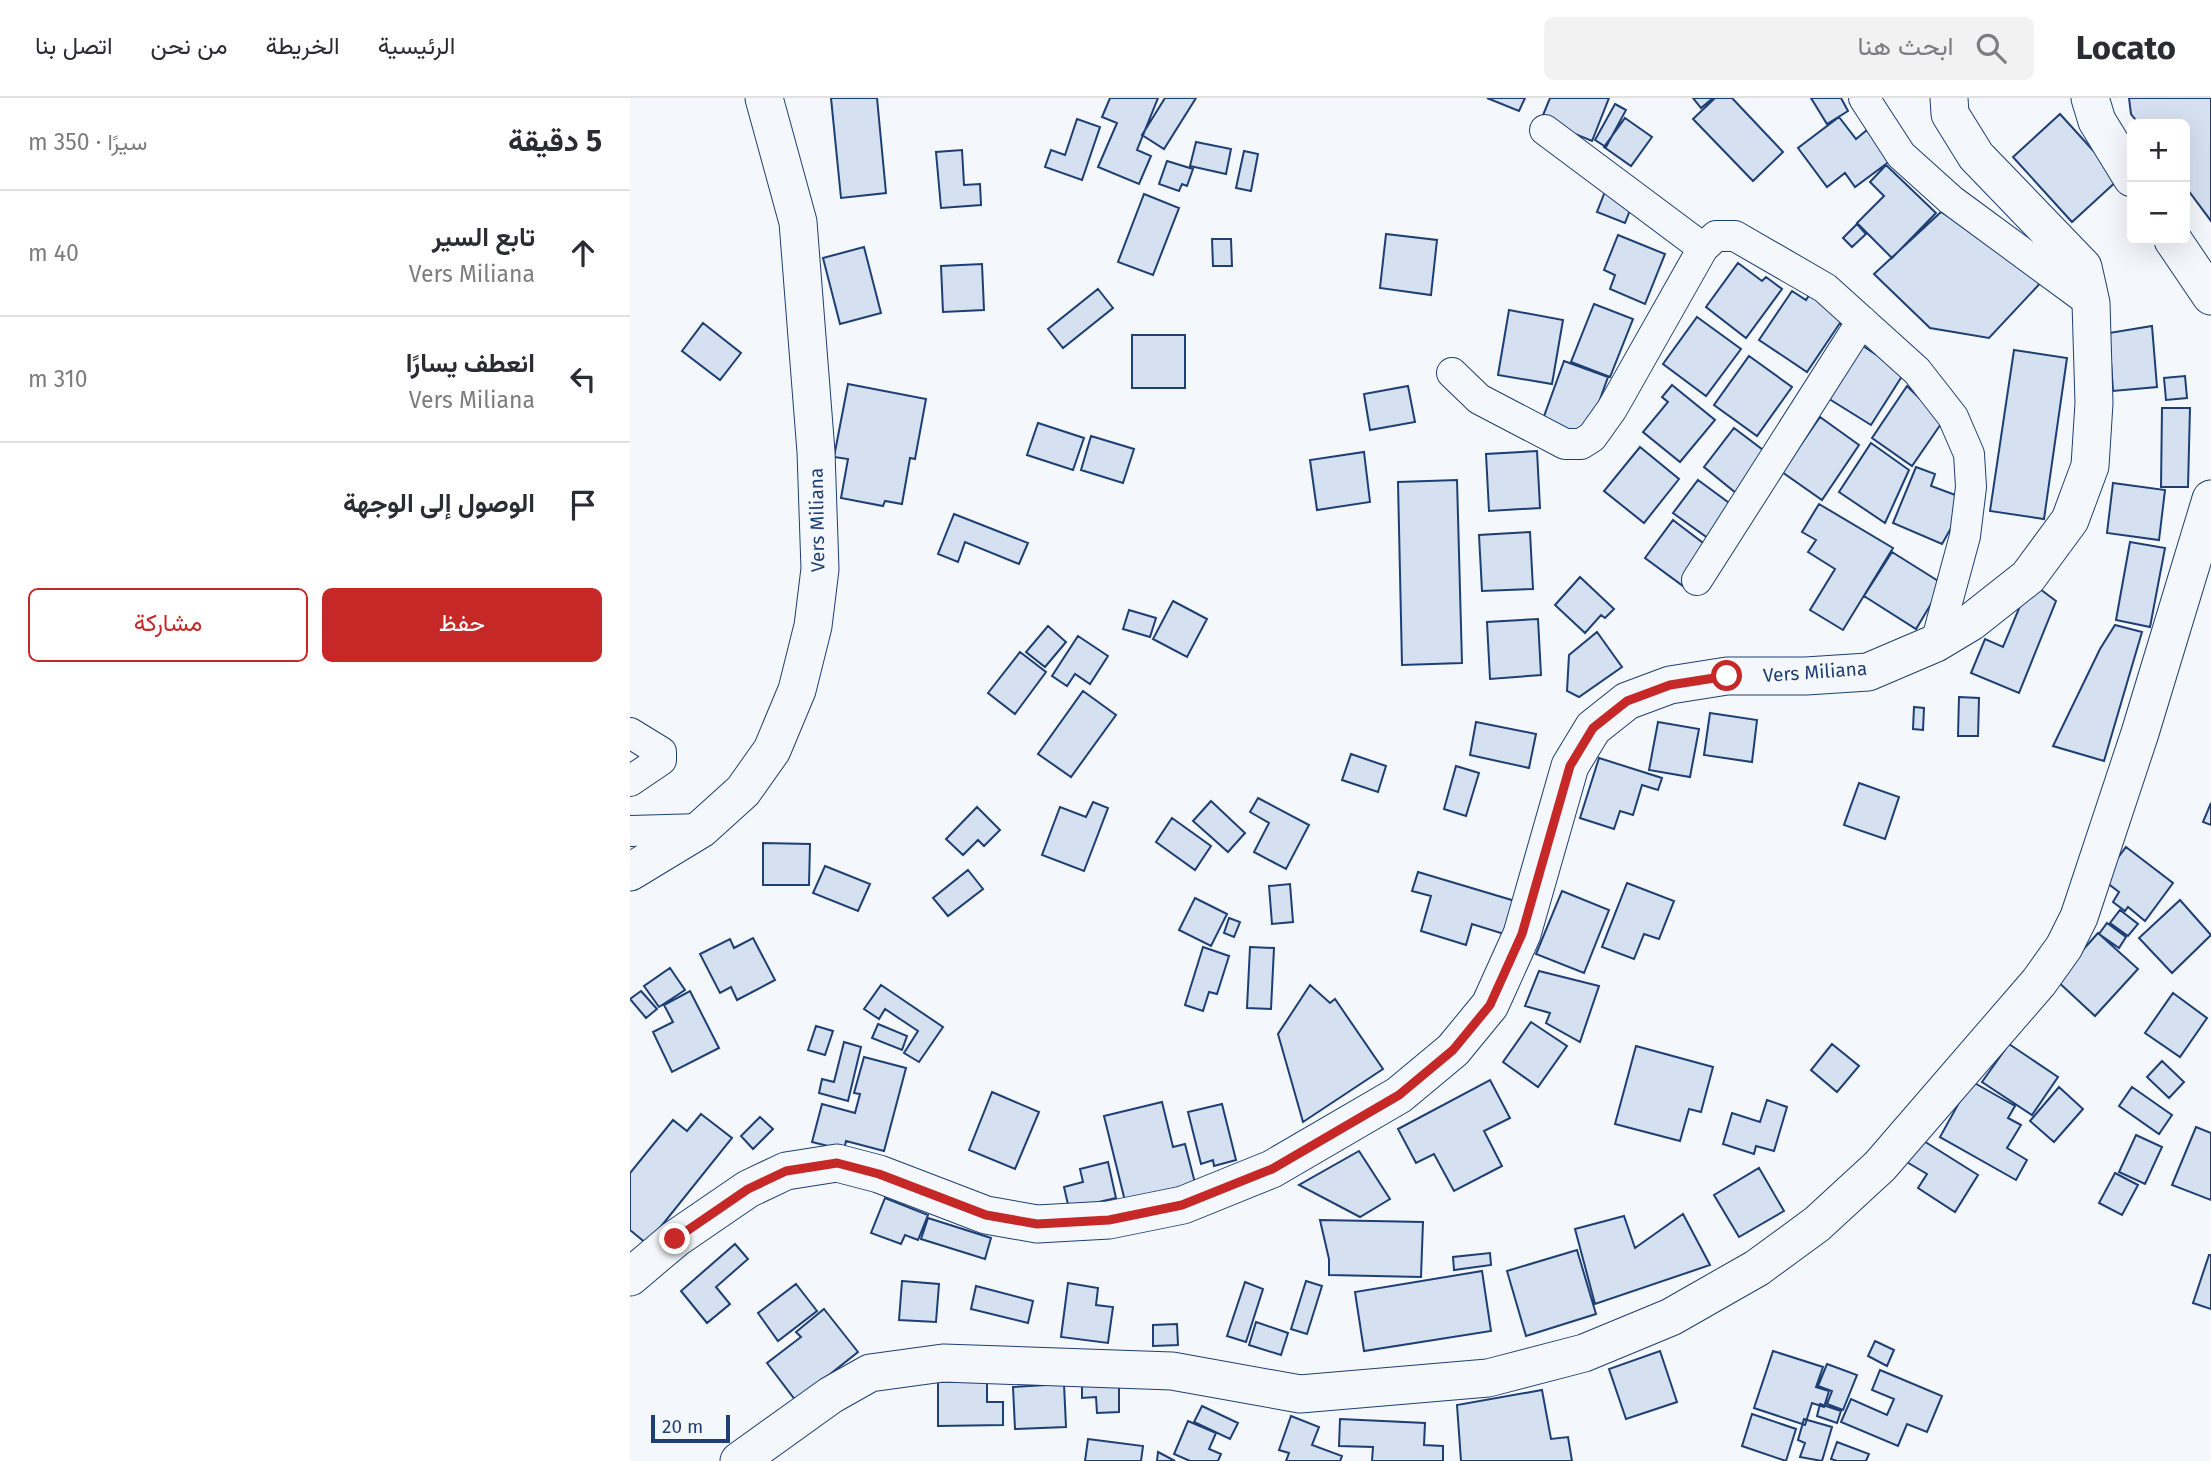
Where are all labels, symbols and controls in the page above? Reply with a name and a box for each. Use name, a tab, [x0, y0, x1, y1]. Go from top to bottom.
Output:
search box	[1544, 17, 2034, 80]
text: Locato	[2076, 28, 2176, 68]
icon: search	[1972, 29, 2010, 67]
text: ابحث هنا	[1858, 31, 1954, 62]
text: اتصل بنا	[35, 32, 112, 60]
text: من نحن	[150, 32, 227, 60]
text: الخريطة	[265, 32, 340, 60]
text: الرئيسية	[378, 32, 455, 60]
map controls	[2127, 119, 2190, 245]
button: +	[2127, 119, 2190, 182]
text: 5 دقيقة	[508, 123, 602, 159]
text: سيرًا · 350 m	[28, 128, 147, 156]
button: −	[2127, 182, 2190, 245]
text: تابع السير	[432, 222, 535, 253]
icon: ahead	[564, 234, 602, 272]
text: 40 m	[28, 239, 79, 267]
text: Vers Miliana	[409, 260, 535, 288]
text: انعطف يسارًا	[406, 348, 535, 379]
icon: left	[564, 360, 602, 398]
text: 310 m	[28, 365, 88, 393]
text: Vers Miliana	[409, 386, 535, 414]
street label: Vers Miliana	[805, 468, 829, 572]
icon: arrive	[564, 486, 602, 524]
text: الوصول إلى الوجهة	[343, 488, 535, 519]
button: مشاركة	[28, 588, 308, 662]
button: حفظ	[322, 588, 602, 662]
street label: Vers Miliana	[1762, 657, 1868, 687]
route start	[1711, 660, 1742, 691]
route end	[659, 1223, 690, 1254]
scale bar	[651, 1412, 730, 1444]
text: 20 m	[662, 1415, 703, 1438]

